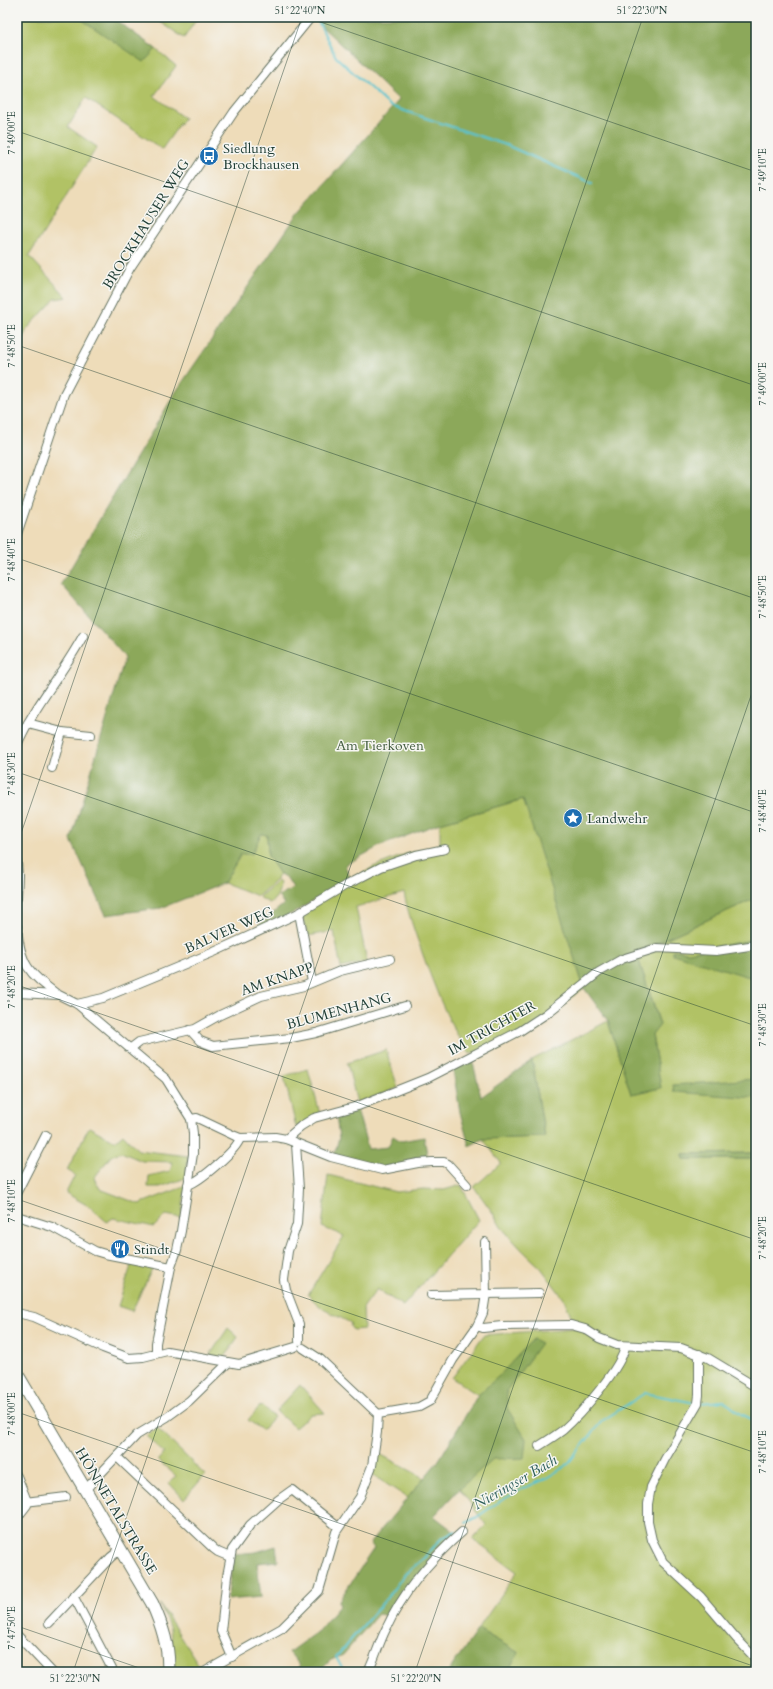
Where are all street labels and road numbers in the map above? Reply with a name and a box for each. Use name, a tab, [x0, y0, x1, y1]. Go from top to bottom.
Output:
street label: BROCKHAUSER WEG	[98, 155, 194, 293]
street label: BALVER WEG	[181, 902, 277, 958]
street label: AM KNAPP	[238, 958, 316, 1000]
street label: BLUMENHANG	[284, 988, 394, 1034]
street label: IM TRICHTER	[445, 996, 539, 1060]
street label: HÖNNETALSTRASSE	[71, 1444, 162, 1578]

